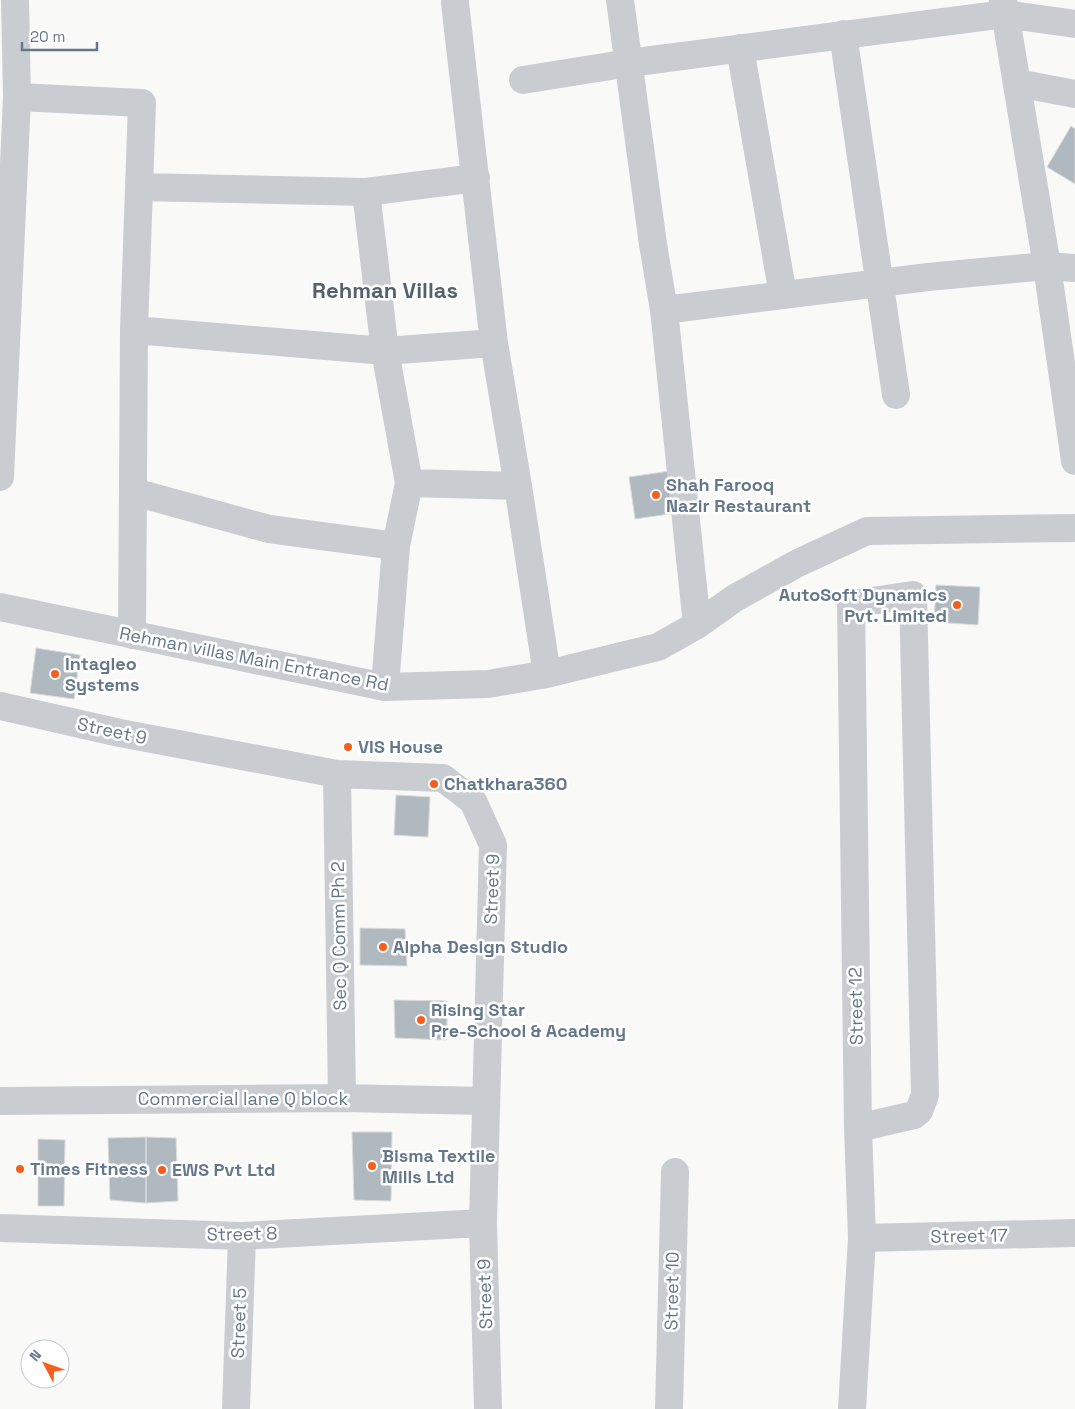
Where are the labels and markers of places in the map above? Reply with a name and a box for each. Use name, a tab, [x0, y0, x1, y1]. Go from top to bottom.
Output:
place label: Shah Farooq Nazir Restaurant	[666, 473, 811, 517]
marker: Shah Farooq Nazir Restaurant	[650, 489, 662, 501]
place label: AutoSoft Dynamics Pvt. Limited	[779, 583, 947, 627]
marker: AutoSoft Dynamics Pvt. Limited	[951, 599, 963, 611]
place label: Intagleo Systems	[65, 652, 139, 696]
marker: Intagleo Systems	[49, 668, 61, 680]
place label: VIS House	[358, 735, 443, 758]
marker: VIS House	[342, 741, 354, 753]
place label: Chatkhara360	[444, 772, 567, 795]
marker: Chatkhara360	[428, 778, 440, 790]
place label: Alpha Design Studio	[393, 935, 568, 958]
marker: Alpha Design Studio	[377, 941, 389, 953]
place label: Rising Star Pre-School & Academy	[431, 998, 626, 1042]
marker: Rising Star Pre-School & Academy	[415, 1014, 427, 1026]
place label: Bisma Textile Mills Ltd	[382, 1144, 496, 1188]
place label: Times Fitness	[30, 1157, 148, 1180]
place label: EWS Pvt Ltd	[172, 1158, 275, 1181]
marker: Bisma Textile Mills Ltd	[366, 1160, 378, 1172]
marker: Times Fitness	[14, 1163, 26, 1175]
marker: EWS Pvt Ltd	[156, 1164, 168, 1176]

